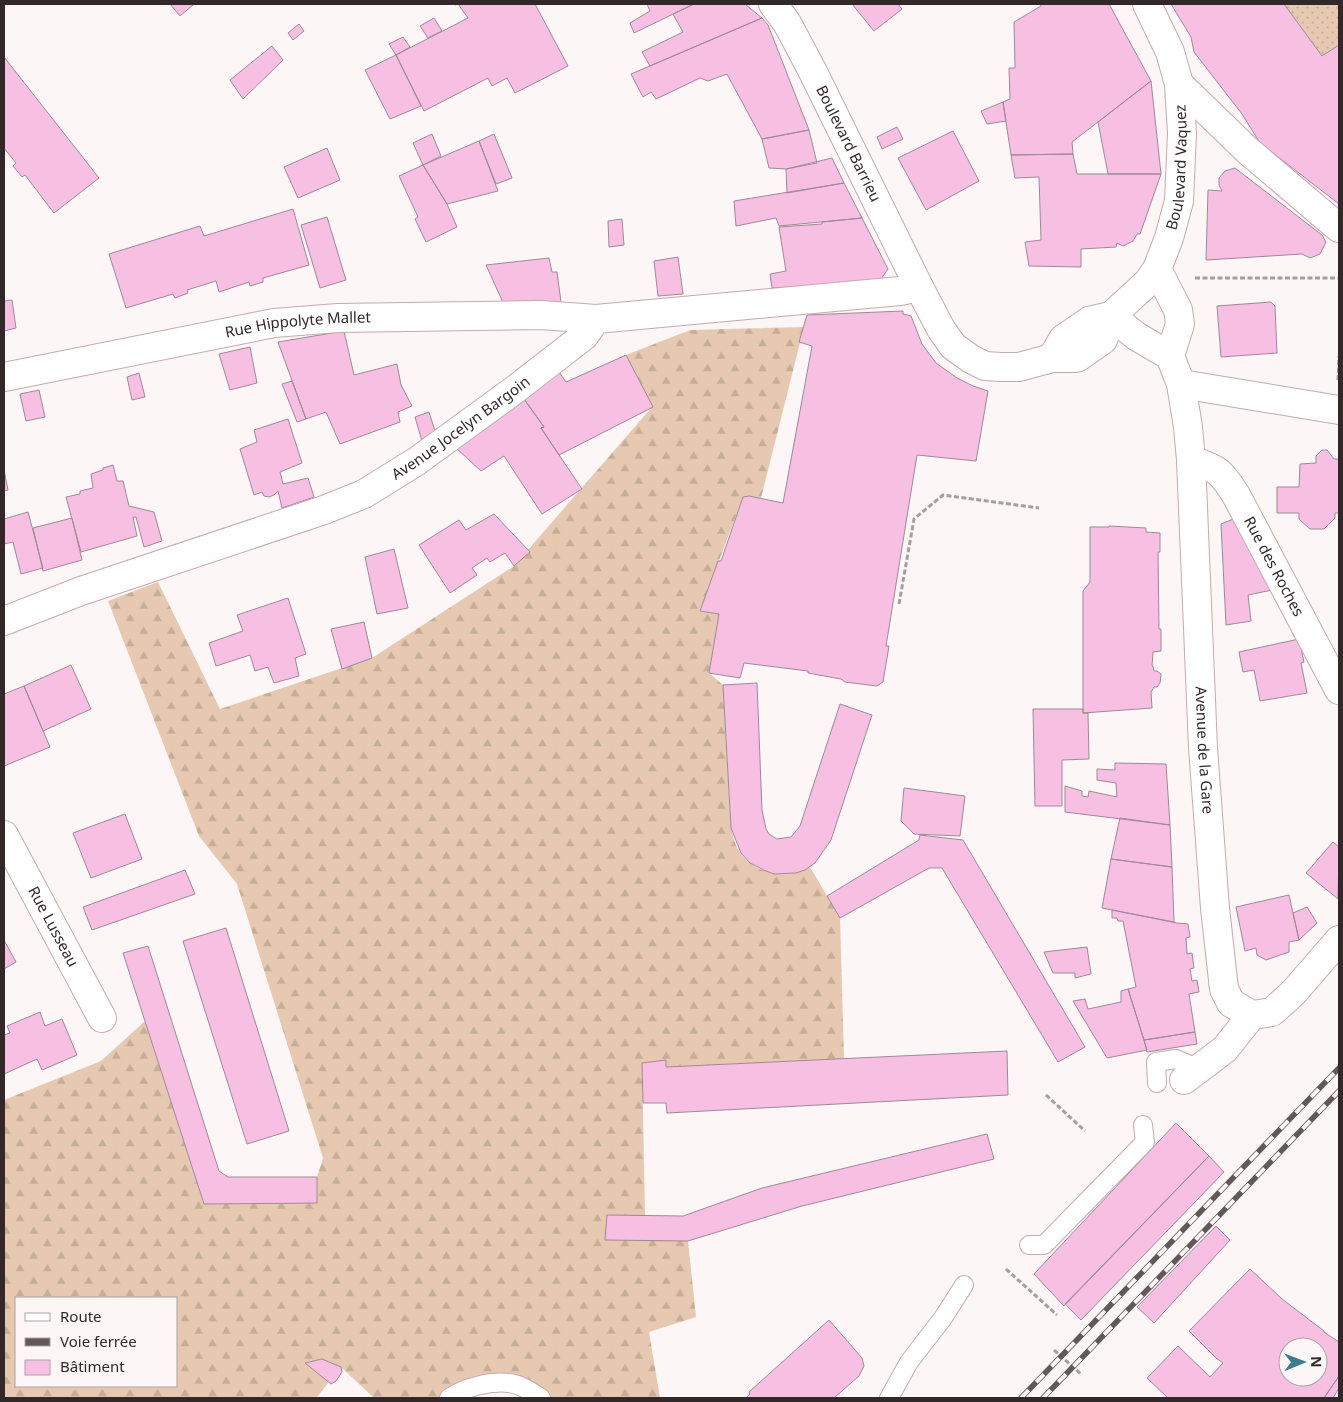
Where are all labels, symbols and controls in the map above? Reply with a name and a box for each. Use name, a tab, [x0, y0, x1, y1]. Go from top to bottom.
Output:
street label: Boulevard Barrieu	[812, 82, 886, 205]
street label: Boulevard Vaquez	[1161, 104, 1191, 232]
street label: Rue Hippolyte Mallet	[223, 307, 371, 342]
street label: Avenue Jocelyn Bargoin	[387, 371, 533, 484]
street label: Rue des Roches	[1240, 513, 1309, 620]
street label: Avenue de la Gare	[1191, 686, 1219, 815]
street label: Rue Lusseau	[24, 882, 84, 970]
legend	[15, 1297, 178, 1387]
text: Route	[60, 1306, 102, 1326]
text: Voie ferrée	[60, 1331, 137, 1351]
north arrow	[1278, 1337, 1328, 1387]
text: Bâtiment	[60, 1356, 125, 1376]
text: N	[1307, 1356, 1326, 1368]

